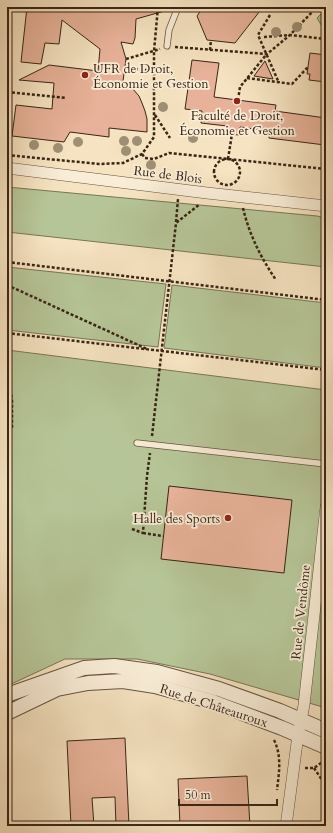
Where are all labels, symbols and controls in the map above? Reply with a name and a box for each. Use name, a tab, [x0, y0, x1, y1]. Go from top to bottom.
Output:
place label: UFR de Droit, Économie et Gestion	[93, 60, 209, 93]
marker: UFR de Droit, Économie et Gestion	[80, 70, 90, 80]
marker: Faculté de Droit, Économie et Gestion	[232, 96, 242, 106]
place label: Faculté de Droit, Économie et Gestion	[179, 107, 295, 140]
street label: Rue de Blois	[133, 162, 203, 188]
place label: Halle des Sports	[133, 510, 220, 528]
marker: Halle des Sports	[223, 513, 233, 523]
street label: Rue de Vendôme	[287, 564, 315, 661]
street label: Rue de Châteauroux	[157, 680, 271, 732]
scale bar	[179, 781, 277, 807]
text: 50 m	[185, 787, 212, 803]

